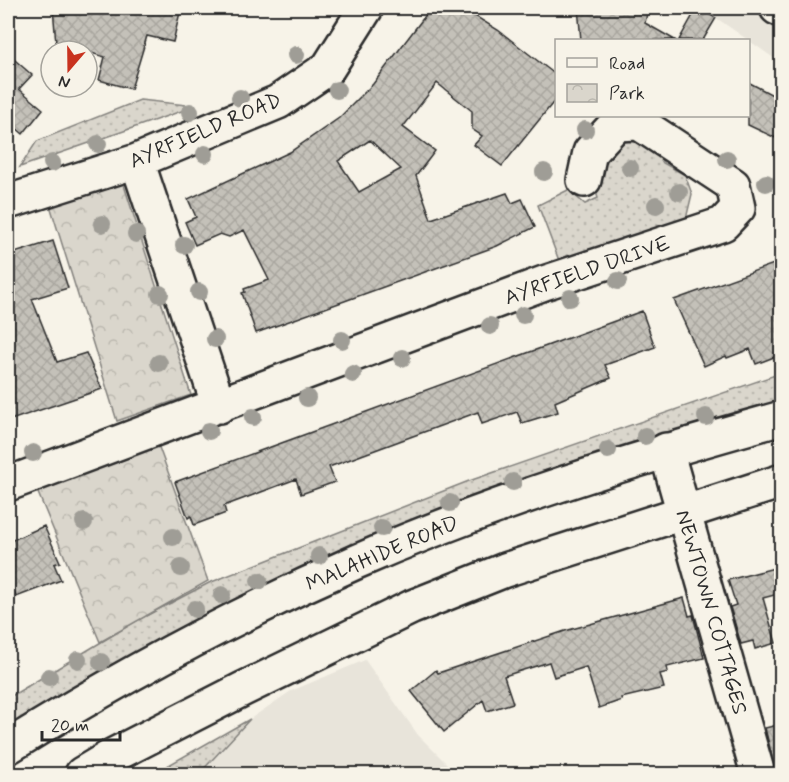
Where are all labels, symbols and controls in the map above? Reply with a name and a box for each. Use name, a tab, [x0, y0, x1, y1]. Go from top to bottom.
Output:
north arrow	[39, 39, 99, 99]
legend	[555, 39, 750, 117]
text: Road	[609, 52, 645, 76]
text: N	[56, 70, 73, 93]
text: Park	[609, 82, 645, 106]
street label: AYRFIELD ROAD	[125, 86, 286, 176]
street label: AYRFIELD DRIVE	[501, 229, 674, 312]
street label: NEWTOWN COTTAGES	[668, 507, 754, 718]
street label: MALAHIDE ROAD	[302, 509, 463, 599]
scale bar	[42, 704, 120, 742]
text: 20 m	[51, 714, 89, 738]

